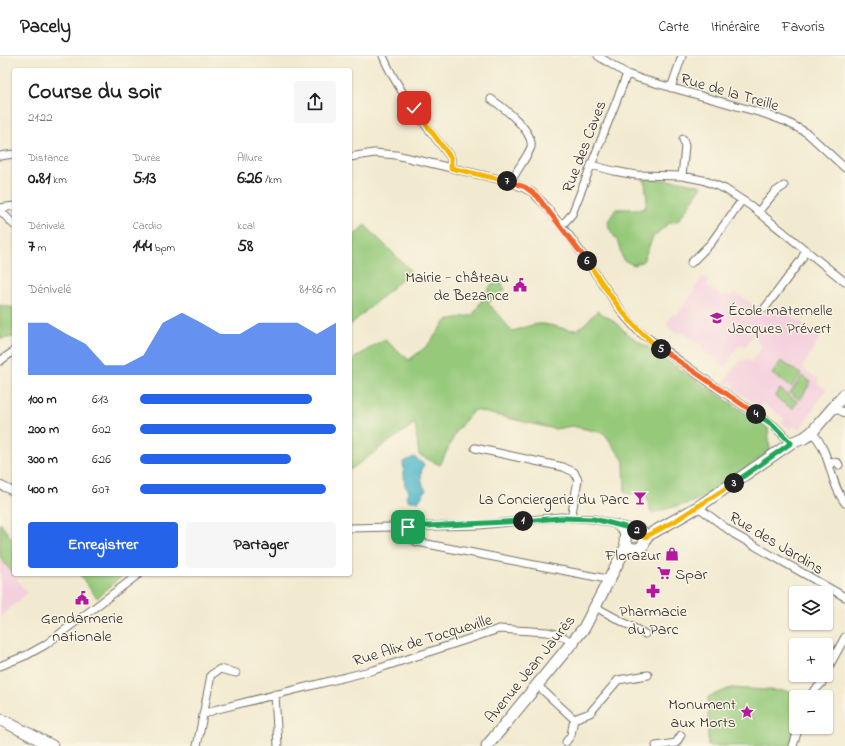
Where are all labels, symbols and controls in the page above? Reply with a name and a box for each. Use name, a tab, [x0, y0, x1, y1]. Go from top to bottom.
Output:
text: Pacely	[20, 14, 71, 41]
text: Carte	[658, 17, 689, 38]
text: Itinéraire	[711, 17, 760, 38]
text: Favoris	[782, 17, 825, 38]
street label: Rue de la Treille	[677, 67, 782, 119]
text: Course du soir	[28, 77, 161, 109]
button: share	[294, 81, 336, 123]
pin	[397, 91, 431, 125]
icon: check	[403, 97, 425, 119]
street label: Rue des Caves	[556, 97, 613, 196]
text: 21:22	[28, 108, 53, 127]
text: Distance	[28, 150, 69, 166]
text: Durée	[133, 150, 160, 166]
text: Allure	[237, 150, 262, 166]
text: 0.81	[28, 166, 51, 191]
text: 5:13	[133, 166, 156, 191]
text: 6:26	[237, 166, 262, 191]
pin: 7	[497, 171, 517, 191]
text: km	[51, 172, 67, 188]
text: /km	[262, 172, 282, 188]
text: 7	[505, 173, 509, 189]
text: Dénivelé	[28, 218, 65, 234]
text: Cardio	[133, 218, 162, 234]
text: kcal	[237, 218, 255, 234]
text: 7	[28, 234, 35, 259]
text: 144	[133, 234, 152, 259]
text: 58	[237, 234, 253, 259]
text: m	[35, 240, 46, 256]
text: bpm	[152, 240, 175, 256]
pin: 6	[577, 251, 597, 271]
text: 6	[585, 253, 589, 269]
place label: Mairie - château de Bezance	[405, 266, 510, 308]
public building icon: Mairie - château de Bezance	[512, 277, 528, 293]
text: Dénivelé	[28, 280, 71, 299]
text: 81–86 m	[299, 280, 336, 299]
place label: École maternelle Jacques Prévert	[728, 299, 833, 341]
school or university icon: École maternelle Jacques Prévert	[709, 310, 725, 326]
pin: 5	[651, 339, 671, 359]
text: 5	[658, 341, 664, 357]
text: 100 m	[28, 390, 57, 409]
text: 6:13	[92, 390, 108, 409]
pin: 4	[746, 404, 766, 424]
text: 4	[754, 406, 758, 422]
text: 200 m	[28, 420, 59, 439]
text: 6:02	[92, 420, 111, 439]
text: 300 m	[28, 450, 58, 469]
text: 6:26	[92, 450, 111, 469]
pin: 3	[724, 473, 744, 493]
text: 3	[732, 475, 736, 491]
text: 400 m	[28, 480, 58, 499]
text: 6:07	[92, 480, 110, 499]
place label: La Conciergerie du Parc	[479, 488, 630, 512]
bar icon: La Conciergerie du Parc	[632, 490, 648, 506]
street label: Rue des Jardins	[724, 506, 828, 581]
pin	[391, 510, 425, 544]
pin: 1	[513, 511, 533, 531]
text: 1	[521, 513, 525, 529]
icon: arrive	[397, 516, 419, 538]
pin: 2	[627, 520, 647, 540]
button: Enregistrer	[28, 522, 178, 568]
button: Partager	[186, 522, 336, 568]
text: 2	[634, 522, 640, 538]
place label: Florazur	[604, 544, 661, 568]
shop icon: Florazur	[664, 546, 680, 562]
place label: Spar	[675, 563, 708, 587]
supermarket icon: Spar	[656, 565, 672, 581]
pharmacy icon: Pharmacie du Parc	[645, 583, 661, 599]
map controls	[789, 586, 833, 734]
button: layers	[789, 586, 833, 630]
public building icon: Gendarmerie nationale	[74, 590, 90, 606]
place label: Pharmacie du Parc	[619, 600, 688, 642]
place label: Gendarmerie nationale	[41, 607, 124, 649]
street label: Rue Alix de Tocqueville	[350, 608, 496, 673]
street label: Avenue Jean Jaurès	[479, 610, 582, 729]
button: +	[789, 638, 833, 682]
button: −	[789, 690, 833, 734]
place label: Monument aux Morts	[668, 693, 737, 735]
place icon: Monument aux Morts	[739, 704, 755, 720]

